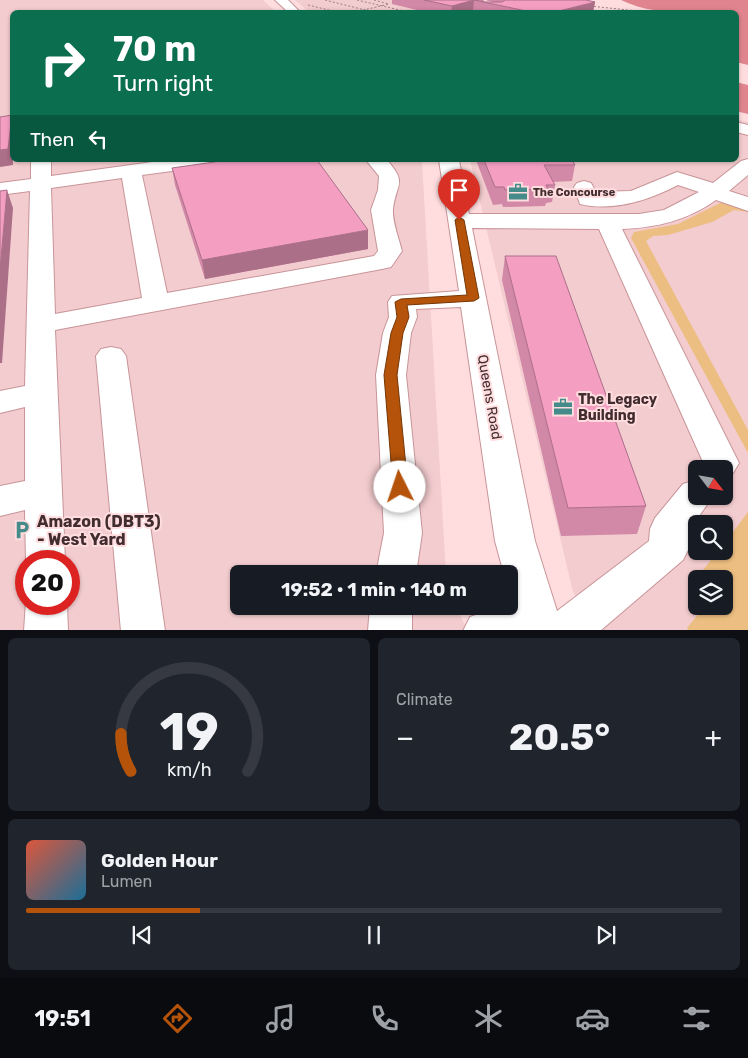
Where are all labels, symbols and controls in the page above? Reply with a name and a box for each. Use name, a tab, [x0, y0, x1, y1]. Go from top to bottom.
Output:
text: 70 m	[113, 28, 196, 70]
icon: right	[30, 30, 95, 95]
text: Turn right	[113, 70, 213, 97]
icon: left	[84, 125, 112, 153]
text: Then	[30, 128, 74, 151]
pin	[438, 169, 480, 220]
icon: arrive	[445, 176, 473, 204]
office icon: The Concourse	[507, 181, 529, 203]
place label: The Concourse	[533, 186, 616, 199]
street label: Queens Road	[474, 353, 505, 441]
place label: The Legacy Building	[578, 391, 658, 424]
office icon: The Legacy Building	[552, 396, 574, 418]
position arrow	[373, 460, 425, 512]
north arrow	[688, 460, 732, 505]
map controls	[688, 460, 733, 615]
place label: Amazon (DBT3) - West Yard	[37, 512, 161, 549]
button: search	[688, 515, 733, 560]
parking icon: Amazon (DBT3) - West Yard	[11, 519, 33, 541]
speed limit sign: 20	[15, 550, 80, 615]
button: layers	[688, 570, 733, 615]
text: 19:52 · 1 min · 140 m	[281, 578, 467, 601]
text: Climate	[396, 690, 453, 709]
text: 19	[159, 701, 219, 763]
text: 20.5°	[509, 714, 610, 760]
text: −	[396, 721, 414, 754]
text: +	[705, 721, 722, 754]
text: km/h	[167, 759, 211, 780]
text: Golden Hour	[101, 849, 218, 872]
text: Lumen	[101, 872, 152, 891]
icon: previous	[128, 921, 156, 949]
icon: pause	[360, 921, 388, 949]
icon: next	[592, 921, 620, 949]
icon: directions	[160, 1001, 195, 1036]
icon: music	[263, 1001, 298, 1036]
icon: phone	[367, 1001, 402, 1036]
icon: climate	[471, 1001, 506, 1036]
icon: car	[575, 1001, 610, 1036]
icon: filters	[679, 1001, 714, 1036]
text: 19:51	[34, 1005, 91, 1032]

